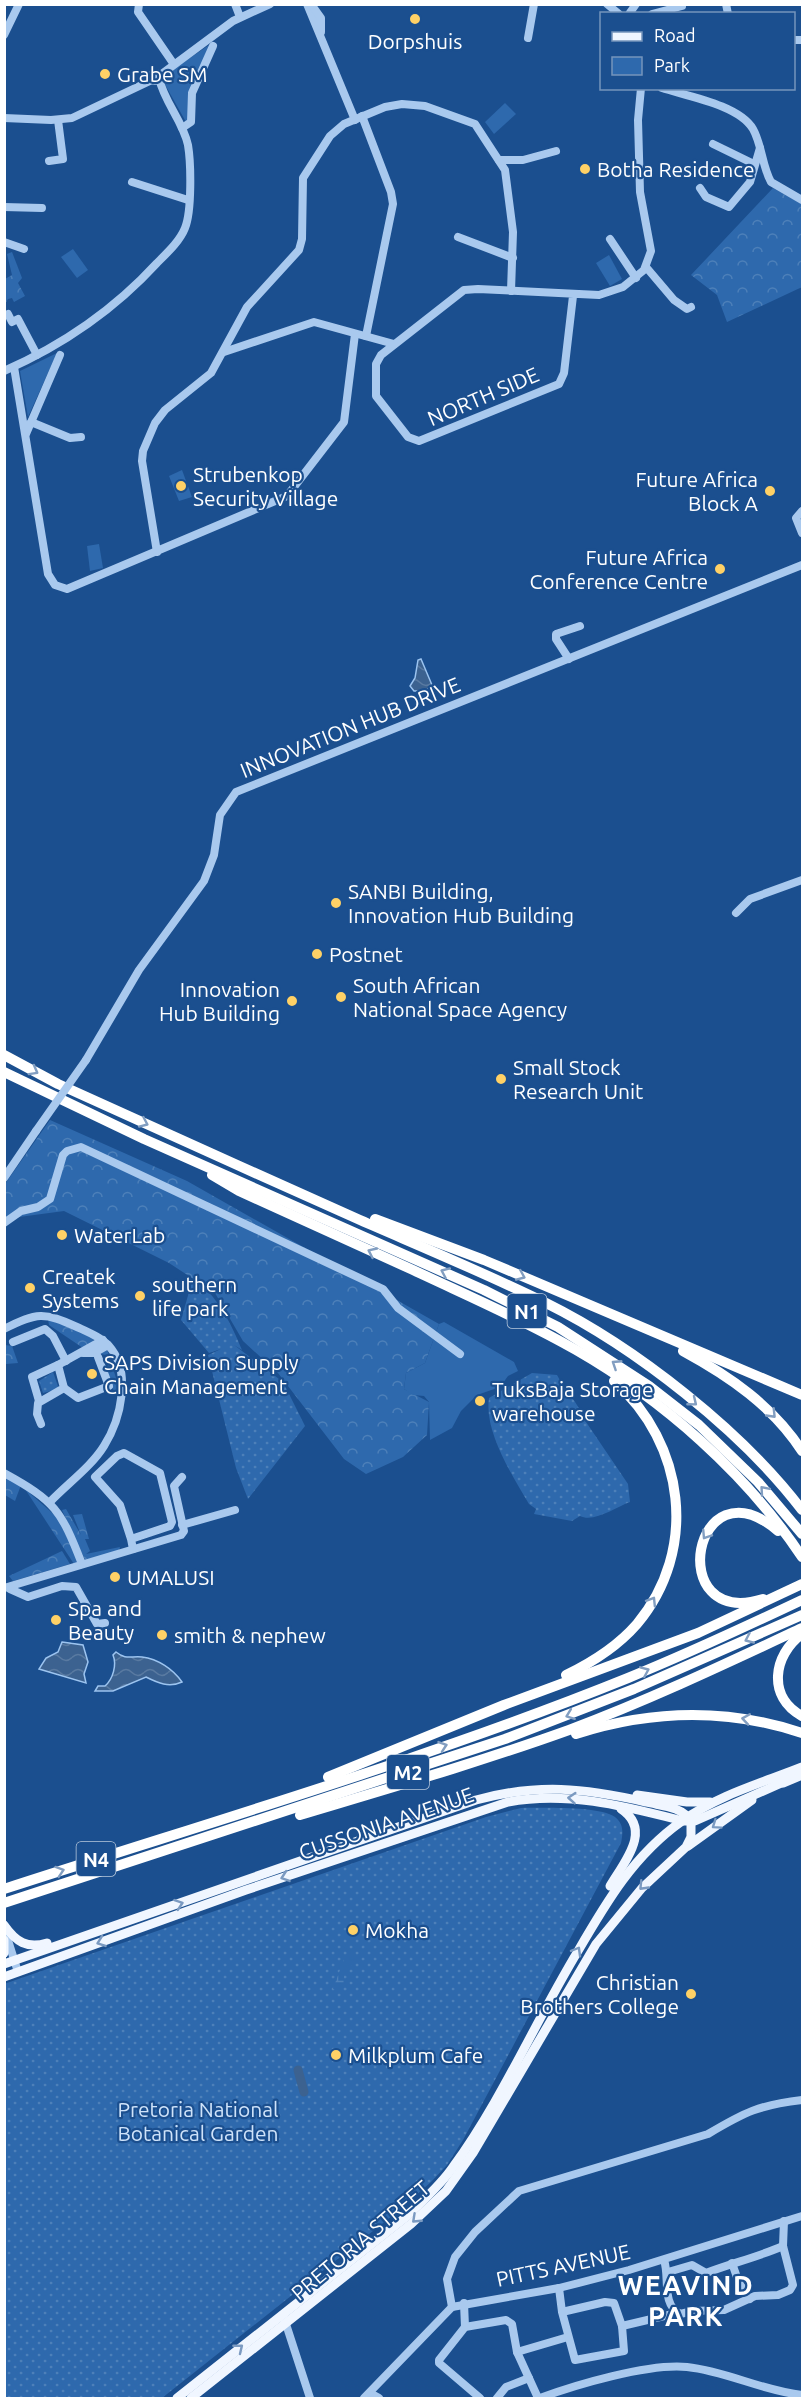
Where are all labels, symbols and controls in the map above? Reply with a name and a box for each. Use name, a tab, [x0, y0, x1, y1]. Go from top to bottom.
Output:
marker: Dorpshuis	[408, 12, 422, 26]
legend	[600, 12, 795, 90]
text: Road	[654, 25, 696, 45]
place label: Dorpshuis	[368, 29, 462, 53]
text: Park	[654, 55, 690, 75]
place label: Grabe SM	[117, 62, 208, 86]
marker: Grabe SM	[98, 67, 112, 81]
place label: Botha Residence	[597, 157, 754, 181]
marker: Botha Residence	[578, 162, 592, 176]
street label: NORTH SIDE	[424, 362, 542, 430]
place label: Strubenkop Security Village	[193, 462, 338, 510]
place label: Future Africa Block A	[635, 467, 758, 515]
marker: Strubenkop Security Village	[174, 479, 188, 493]
marker: Future Africa Block A	[763, 484, 777, 498]
place label: Future Africa Conference Centre	[529, 545, 708, 593]
marker: Future Africa Conference Centre	[713, 562, 727, 576]
street label: INNOVATION HUB DRIVE	[237, 672, 463, 782]
place label: SANBI Building, Innovation Hub Building	[348, 879, 574, 927]
marker: SANBI Building, Innovation Hub Building	[329, 896, 343, 910]
place label: Postnet	[329, 942, 403, 966]
marker: Postnet	[310, 947, 324, 961]
place label: South African National Space Agency	[353, 973, 567, 1021]
place label: Innovation Hub Building	[159, 977, 280, 1025]
marker: South African National Space Agency	[334, 990, 348, 1004]
marker: Innovation Hub Building	[285, 994, 299, 1008]
place label: Small Stock Research Unit	[513, 1055, 643, 1103]
one-way arrow	[27, 1064, 38, 1075]
marker: Small Stock Research Unit	[494, 1072, 508, 1086]
one-way arrow	[137, 1116, 148, 1128]
place label: WaterLab	[74, 1223, 165, 1247]
marker: WaterLab	[55, 1228, 69, 1242]
one-way arrow	[368, 1247, 379, 1259]
place label: Createk Systems	[42, 1264, 119, 1312]
one-way arrow	[440, 1267, 451, 1279]
one-way arrow	[515, 1268, 526, 1280]
place label: southern life park	[152, 1272, 237, 1320]
marker: Createk Systems	[23, 1281, 37, 1295]
marker: southern life park	[133, 1289, 147, 1303]
road number: N1	[508, 1294, 546, 1328]
place label: SAPS Division Supply Chain Management	[104, 1350, 299, 1398]
one-way arrow	[612, 1360, 623, 1371]
marker: SAPS Division Supply Chain Management	[85, 1367, 99, 1381]
place label: TuksBaja Storage warehouse	[492, 1377, 654, 1425]
marker: TuksBaja Storage warehouse	[473, 1394, 487, 1408]
one-way arrow	[686, 1394, 697, 1405]
one-way arrow	[764, 1406, 775, 1417]
one-way arrow	[761, 1486, 772, 1497]
one-way arrow	[702, 1528, 713, 1539]
place label: UMALUSI	[127, 1565, 215, 1589]
marker: UMALUSI	[108, 1570, 122, 1584]
place label: Spa and Beauty	[68, 1596, 142, 1644]
one-way arrow	[645, 1597, 657, 1607]
marker: Spa and Beauty	[49, 1613, 63, 1627]
place label: smith & nephew	[174, 1623, 326, 1647]
marker: smith & nephew	[155, 1628, 169, 1642]
one-way arrow	[745, 1632, 756, 1644]
one-way arrow	[639, 1666, 650, 1678]
one-way arrow	[565, 1708, 576, 1720]
one-way arrow	[741, 1713, 751, 1726]
one-way arrow	[437, 1740, 448, 1753]
road number: M2	[387, 1755, 429, 1789]
street label: CUSSONIA AVENUE	[296, 1782, 476, 1864]
one-way arrow	[568, 1792, 577, 1805]
one-way arrow	[711, 1817, 722, 1828]
road number: N4	[76, 1842, 116, 1876]
one-way arrow	[54, 1866, 65, 1878]
one-way arrow	[280, 1870, 291, 1882]
one-way arrow	[640, 1879, 651, 1890]
one-way arrow	[173, 1898, 184, 1911]
place label: Mokha	[365, 1918, 429, 1942]
marker: Mokha	[346, 1923, 360, 1937]
one-way arrow	[96, 1935, 107, 1947]
one-way arrow	[570, 1946, 582, 1957]
place label: Christian Brothers College	[520, 1970, 679, 2018]
marker: Christian Brothers College	[684, 1987, 698, 2001]
place label: Milkplum Cafe	[348, 2043, 483, 2067]
marker: Milkplum Cafe	[329, 2048, 343, 2062]
park label: Pretoria National Botanical Garden	[117, 2097, 279, 2145]
street label: PRETORIA STREET	[286, 2175, 434, 2305]
one-way arrow	[413, 2212, 424, 2223]
street label: PITTS AVENUE	[494, 2239, 632, 2291]
district label: WEAVIND PARK	[618, 2270, 754, 2331]
one-way arrow	[232, 2345, 243, 2356]

